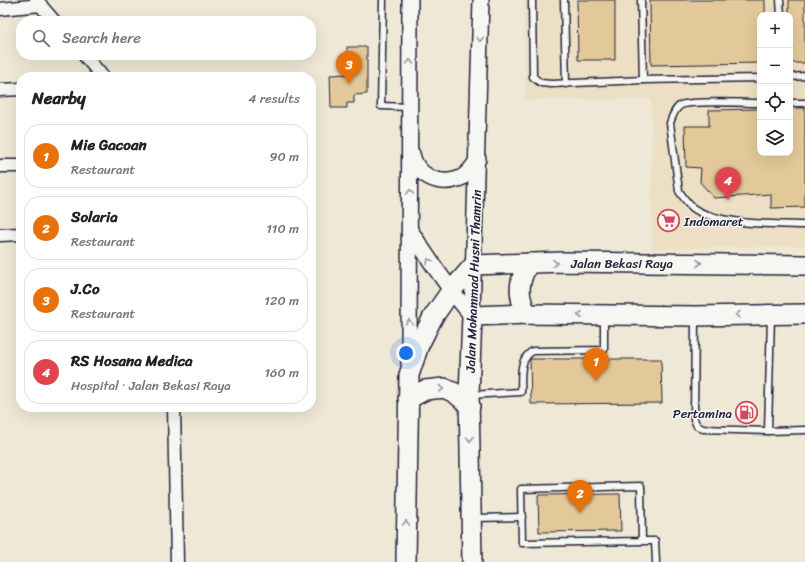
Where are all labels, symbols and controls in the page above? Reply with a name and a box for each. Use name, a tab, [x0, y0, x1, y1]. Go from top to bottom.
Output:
map controls	[757, 12, 793, 156]
button: +	[757, 12, 793, 48]
search box	[16, 16, 316, 60]
text: Search here	[62, 25, 141, 51]
icon: search	[30, 27, 52, 49]
one-way arrow	[476, 36, 484, 42]
button: −	[757, 48, 793, 84]
pin: 3	[336, 51, 362, 84]
one-way arrow	[406, 59, 414, 65]
text: Nearby	[32, 83, 86, 113]
button: locate	[757, 84, 793, 120]
text: 4 results	[248, 87, 300, 110]
button: layers	[757, 120, 793, 156]
text: Mie Gacoan	[71, 132, 147, 158]
text: 1	[43, 145, 49, 168]
text: 90 m	[269, 145, 299, 168]
text: Restaurant	[71, 158, 135, 181]
pin: 4	[715, 167, 741, 200]
one-way arrow	[406, 189, 414, 195]
street label: Jalan Mohammad Husni Thamrin	[459, 189, 488, 374]
text: Solaria	[71, 204, 118, 230]
supermarket icon: Indomaret	[656, 208, 682, 234]
place label: Indomaret	[683, 210, 744, 233]
text: 2	[42, 217, 50, 240]
text: 110 m	[266, 217, 299, 240]
text: Restaurant	[71, 230, 135, 253]
street label: Jalan Bekasi Raya	[570, 252, 673, 275]
one-way arrow	[427, 258, 434, 265]
one-way arrow	[552, 259, 558, 267]
one-way arrow	[696, 259, 702, 267]
text: J.Co	[71, 276, 100, 302]
text: 3	[42, 289, 50, 312]
text: 120 m	[264, 289, 299, 312]
text: Restaurant	[71, 302, 135, 325]
one-way arrow	[577, 311, 583, 319]
one-way arrow	[735, 311, 741, 319]
one-way arrow	[405, 319, 413, 325]
your location	[396, 343, 416, 363]
text: RS Hosana Medica	[71, 348, 193, 374]
pin: 1	[583, 348, 609, 381]
text: 4	[42, 361, 50, 384]
text: 160 m	[264, 361, 299, 384]
text: Hospital · Jalan Bekasi Raya	[71, 374, 231, 397]
one-way arrow	[438, 385, 444, 394]
fuel station icon: Pertamina	[734, 400, 760, 426]
place label: Pertamina	[673, 402, 732, 425]
one-way arrow	[466, 436, 474, 442]
pin: 2	[567, 480, 593, 513]
one-way arrow	[402, 520, 411, 526]

